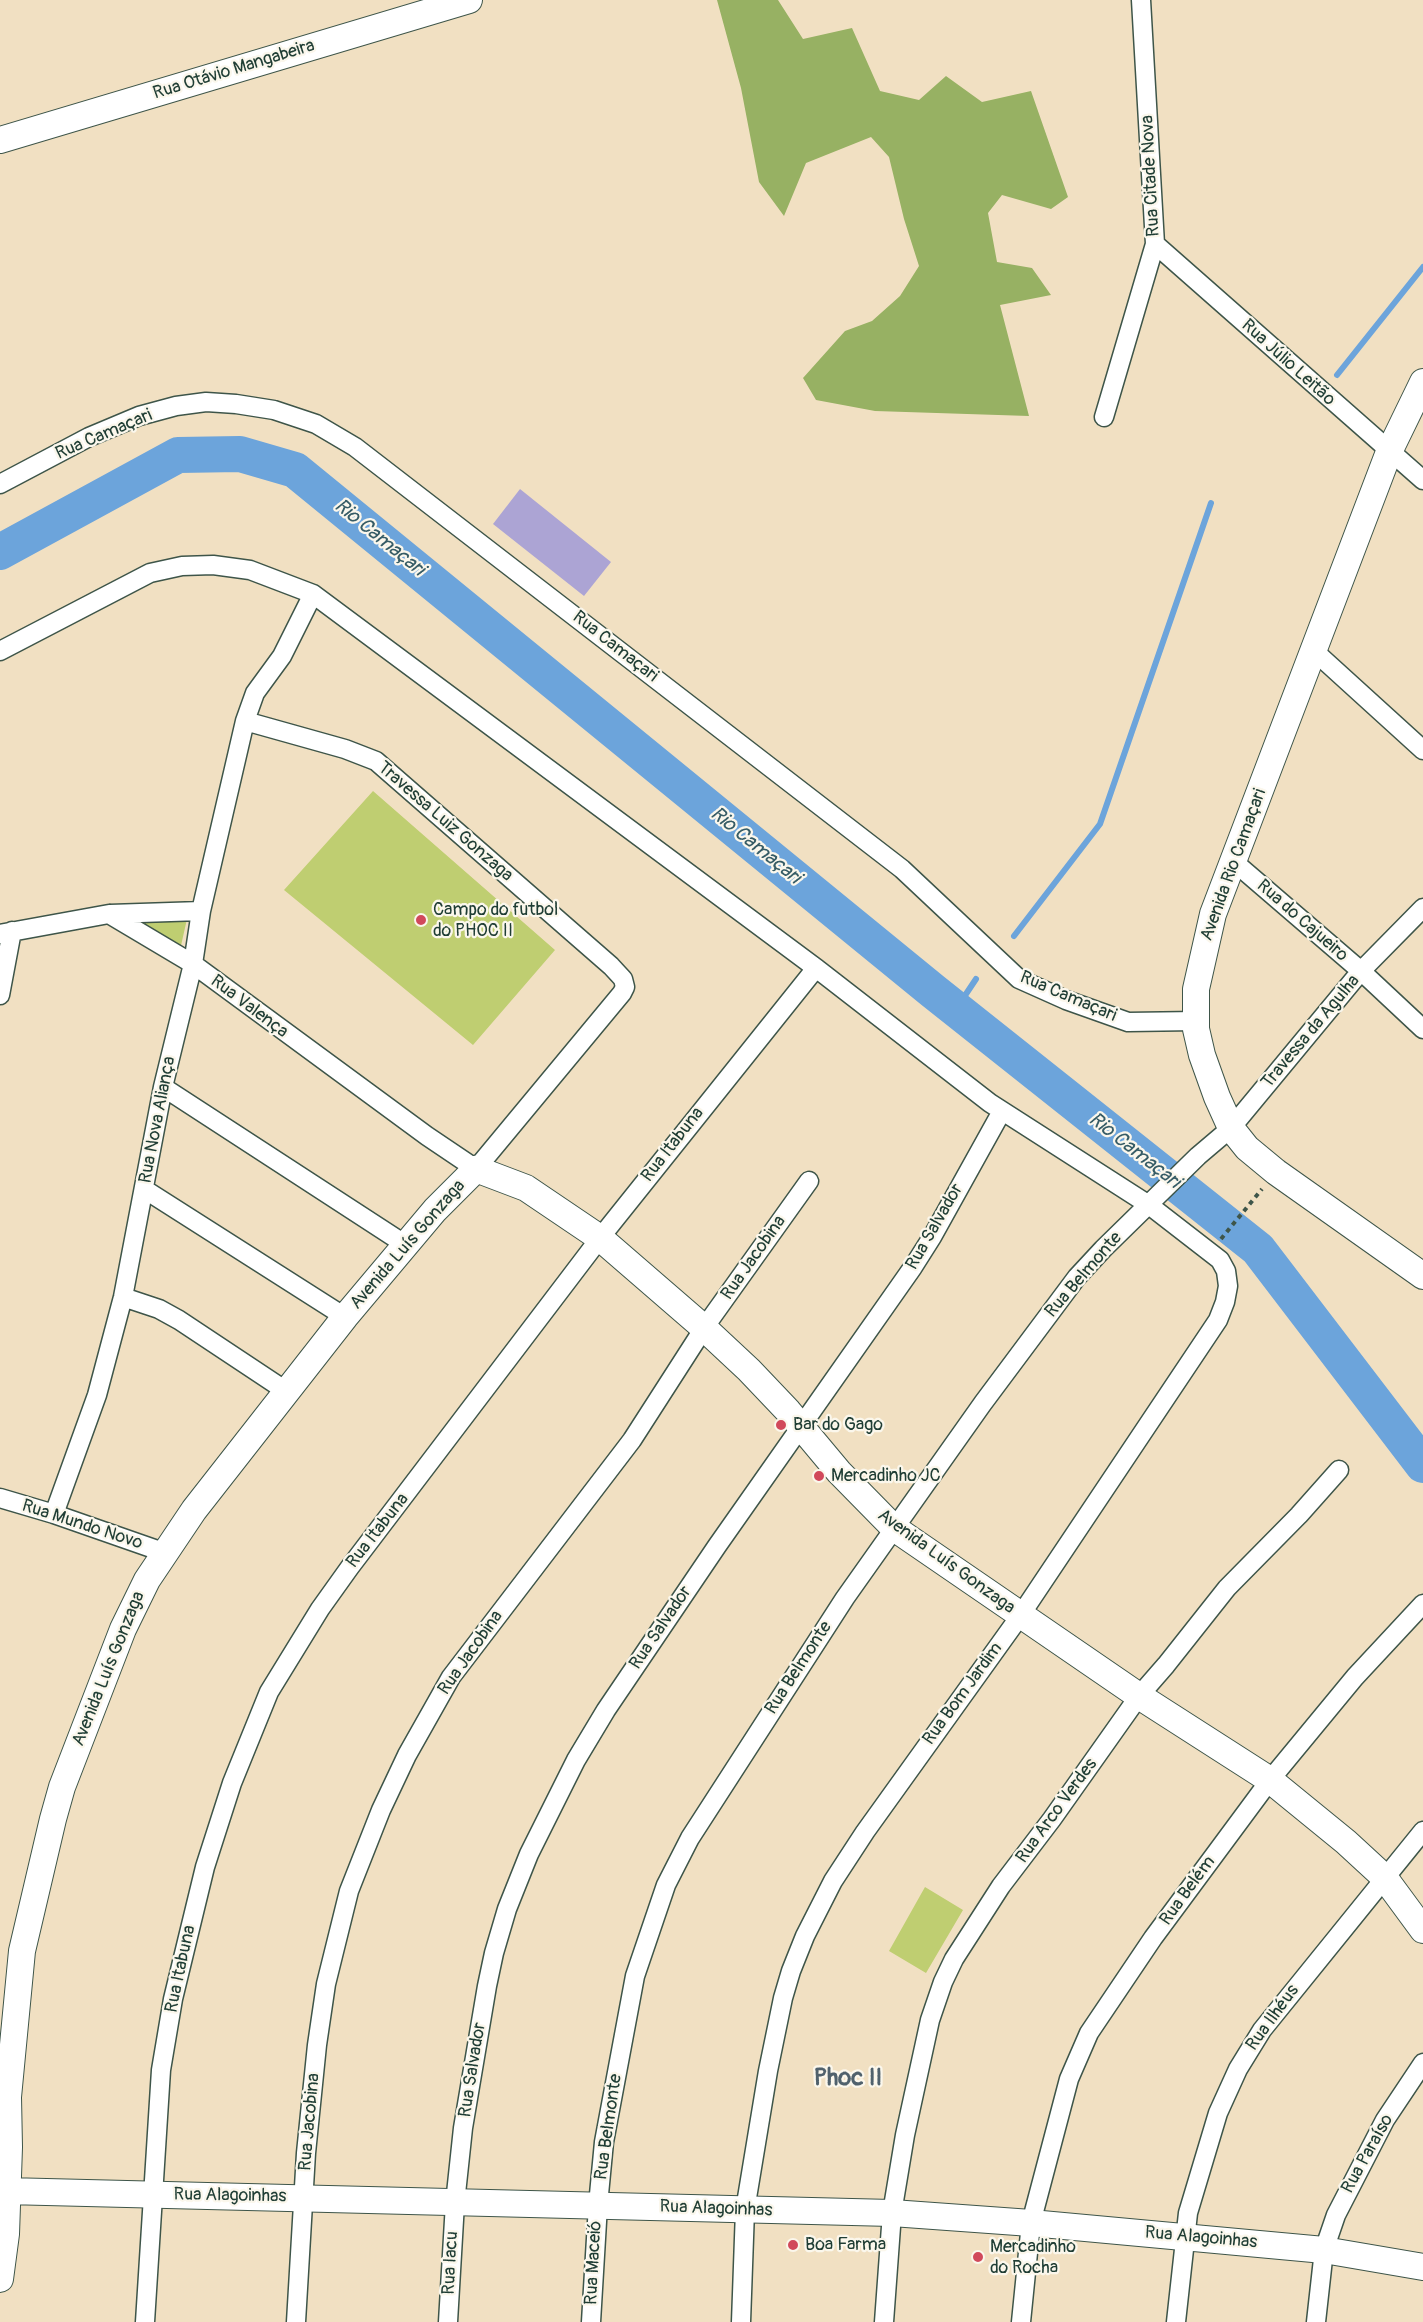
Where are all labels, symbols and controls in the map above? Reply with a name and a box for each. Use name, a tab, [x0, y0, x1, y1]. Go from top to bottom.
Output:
street label: Rua Otávio Mangabeira	[151, 35, 317, 105]
street label: Rua Citade Nova	[1137, 115, 1165, 237]
street label: Rua Júlio Leitão	[1236, 315, 1340, 411]
street label: Rua Camaçari	[52, 405, 156, 465]
water label: Rio Camaçari	[329, 494, 429, 582]
street label: Rua Camaçari	[568, 607, 662, 687]
street label: Travessa Luiz Gonzaga	[373, 757, 517, 887]
street label: Avenida Rio Camaçari	[1196, 786, 1272, 944]
water label: Rio Camaçari	[705, 802, 805, 890]
street label: Rua do Cajueiro	[1252, 875, 1352, 967]
place label: Campo do futbol do PHOC II	[433, 899, 558, 942]
marker: Campo do futbol do PHOC II	[414, 913, 428, 927]
street label: Rua Camaçari	[1016, 967, 1120, 1027]
street label: Rua Valença	[206, 971, 292, 1043]
street label: Travessa da Agulha	[1257, 971, 1365, 1093]
street label: Rua Nova Aliança	[135, 1055, 181, 1185]
street label: Rua Itabuna	[637, 1103, 709, 1187]
water label: Rio Camaçari	[1084, 1108, 1184, 1194]
street label: Avenida Luís Gonzaga	[346, 1176, 470, 1314]
street label: Rua Salvador	[902, 1180, 968, 1274]
street label: Rua Jacobina	[717, 1212, 791, 1304]
street label: Rua Belmonte	[1041, 1228, 1127, 1322]
place label: Bar do Gago	[793, 1414, 883, 1436]
marker: Bar do Gago	[774, 1418, 788, 1432]
place label: Mercadinho JC	[831, 1465, 941, 1487]
marker: Mercadinho JC	[812, 1469, 826, 1483]
street label: Rua Itabuna	[342, 1489, 414, 1573]
street label: Rua Mundo Novo	[19, 1495, 145, 1555]
street label: Avenida Luís Gonzaga	[873, 1505, 1019, 1619]
street label: Rua Salvador	[625, 1582, 697, 1674]
street label: Avenida Luís Gonzaga	[68, 1589, 150, 1749]
street label: Rua Jacobina	[434, 1607, 508, 1699]
street label: Rua Belmonte	[761, 1617, 837, 1719]
street label: Rua Bom Jardim	[919, 1638, 1007, 1750]
street label: Rua Arco Verdes	[1012, 1754, 1102, 1868]
street label: Rua Belém	[1156, 1852, 1220, 1930]
street label: Rua Itabuna	[161, 1923, 201, 2015]
street label: Rua Ilhéus	[1242, 1981, 1304, 2055]
street label: Rua Salvador	[455, 2021, 491, 2119]
district label: Phoc II	[814, 2065, 882, 2093]
street label: Rua Jacobina	[295, 2072, 325, 2172]
street label: Rua Belmonte	[591, 2073, 627, 2181]
street label: Rua Paraíso	[1337, 2111, 1399, 2197]
street label: Rua Alagoinhas	[173, 2184, 287, 2208]
street label: Rua Alagoinhas	[659, 2196, 773, 2222]
street label: Rua Maceió	[581, 2220, 607, 2306]
street label: Rua Alagoinhas	[1144, 2222, 1258, 2254]
street label: Rua Iacu	[439, 2231, 463, 2295]
place label: Boa Farma	[805, 2234, 886, 2256]
place label: Mercadinho do Rocha	[990, 2236, 1076, 2278]
marker: Boa Farma	[786, 2238, 800, 2252]
marker: Mercadinho do Rocha	[971, 2250, 985, 2264]

